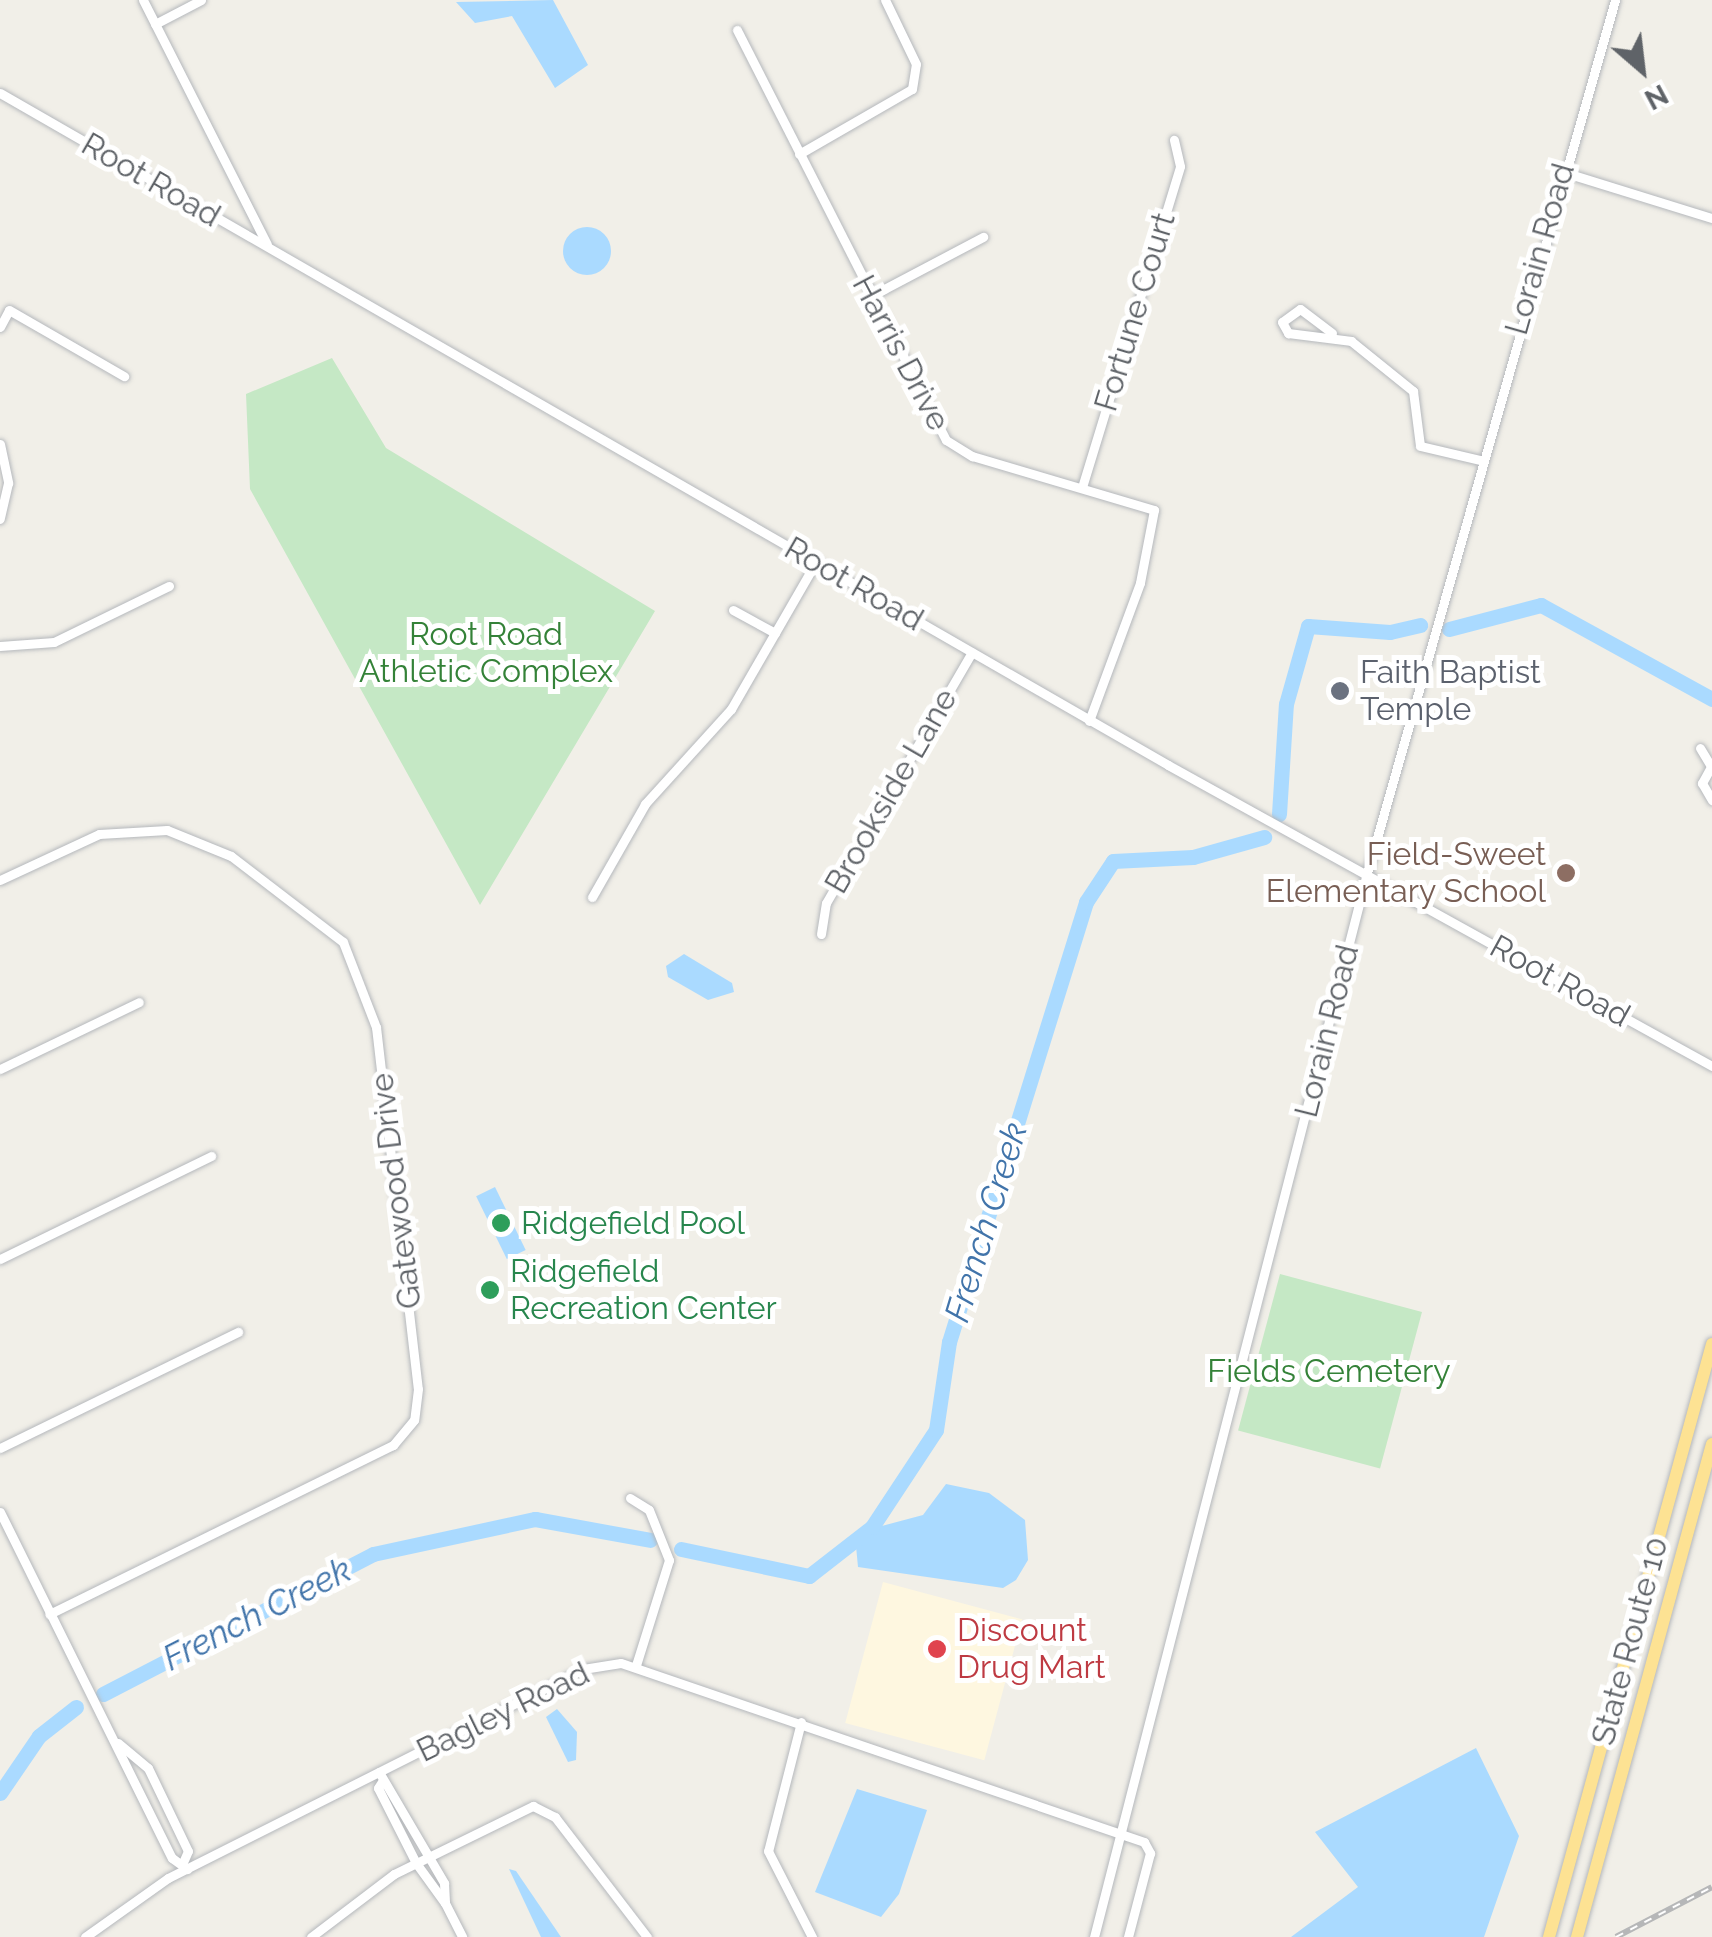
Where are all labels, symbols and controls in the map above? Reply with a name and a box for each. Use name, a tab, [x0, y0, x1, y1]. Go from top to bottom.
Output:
north arrow	[1592, 20, 1692, 120]
text: N	[1639, 77, 1674, 117]
street label: Root Road	[75, 125, 227, 235]
street label: Lorain Road	[1497, 159, 1583, 339]
street label: Fortune Court	[1087, 208, 1183, 416]
street label: Harris Drive	[844, 269, 958, 437]
street label: Root Road	[778, 529, 930, 639]
park label: Root Road Athletic Complex	[359, 616, 613, 691]
place label: Faith Baptist Temple	[1360, 654, 1541, 729]
marker: Faith Baptist Temple	[1329, 680, 1351, 702]
street label: Brookside Lane	[817, 682, 965, 900]
place label: Field-Sweet Elementary School	[1265, 836, 1546, 911]
marker: Field-Sweet Elementary School	[1555, 862, 1577, 884]
street label: Root Road	[1483, 927, 1637, 1035]
street label: Lorain Road	[1287, 941, 1367, 1121]
street label: Gatewood Drive	[363, 1071, 429, 1311]
water label: French Creek	[936, 1117, 1036, 1327]
place label: Ridgefield Pool	[521, 1204, 745, 1242]
marker: Ridgefield Pool	[490, 1212, 512, 1234]
place label: Ridgefield Recreation Center	[510, 1253, 777, 1328]
marker: Ridgefield Recreation Center	[479, 1279, 501, 1301]
park label: Fields Cemetery	[1207, 1352, 1451, 1390]
street label: State Route 10	[1584, 1533, 1676, 1749]
water label: French Creek	[156, 1549, 358, 1679]
place label: Discount Drug Mart	[957, 1612, 1105, 1687]
marker: Discount Drug Mart	[926, 1638, 948, 1660]
street label: Bagley Road	[410, 1654, 596, 1770]

